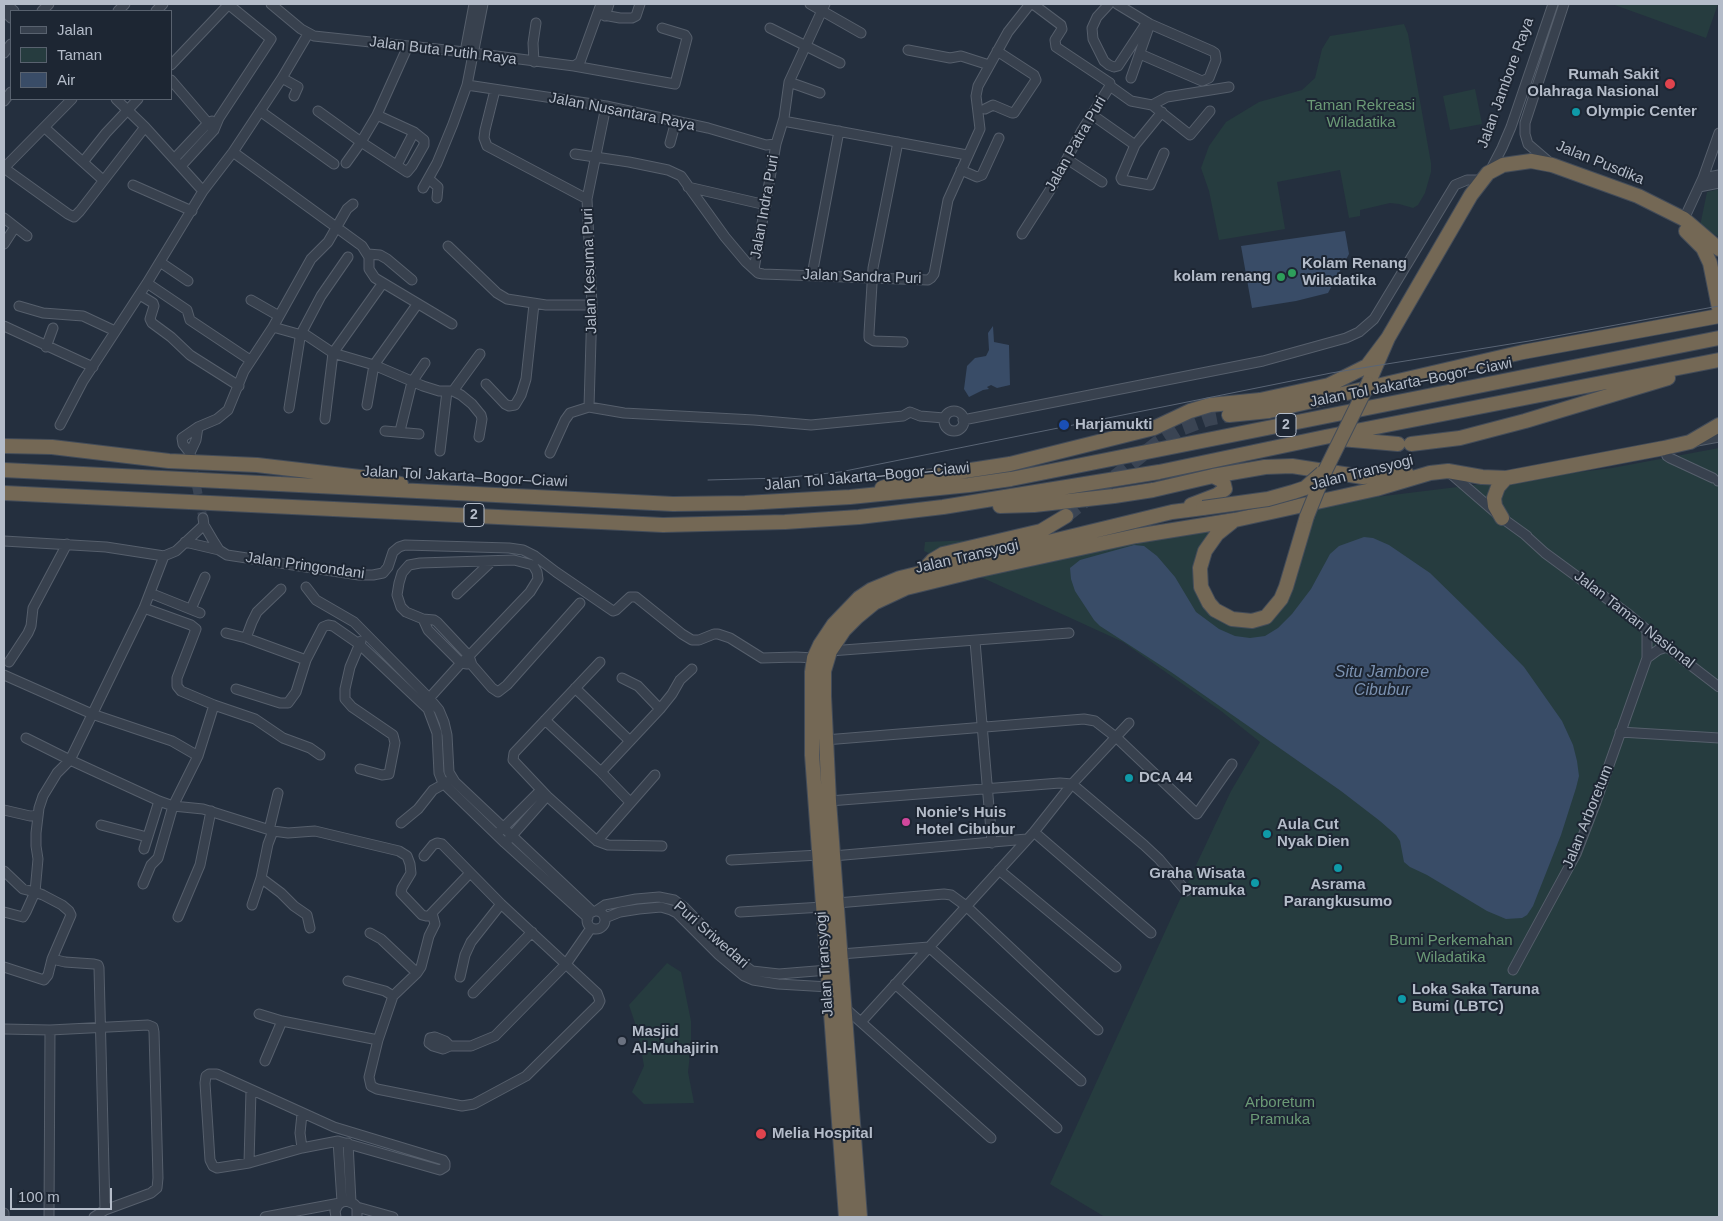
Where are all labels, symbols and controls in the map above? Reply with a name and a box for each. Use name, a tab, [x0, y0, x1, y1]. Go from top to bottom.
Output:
legend	[10, 10, 172, 100]
street label: Jalan Jambore Raya	[1474, 15, 1538, 151]
text: Jalan	[57, 21, 93, 38]
street label: Jalan Buta Putih Raya	[368, 33, 518, 69]
text: Taman	[57, 46, 102, 63]
place label: Rumah Sakit Olahraga Nasional	[1527, 66, 1659, 101]
text: Air	[57, 71, 75, 88]
marker: Rumah Sakit Olahraga Nasional	[1663, 77, 1677, 91]
street label: Jalan Nusantara Raya	[547, 89, 697, 135]
street label: Jalan Patra Puri	[1042, 93, 1110, 195]
park label: Taman Rekreasi Wiladatika	[1307, 97, 1415, 132]
place label: Olympic Center	[1586, 103, 1697, 121]
marker: Olympic Center	[1570, 106, 1582, 118]
street label: Jalan Pusdika	[1553, 137, 1647, 189]
street label: Jalan Indra Puri	[747, 154, 783, 260]
street label: Jalan Kesuma Puri	[579, 208, 601, 334]
place label: Kolam Renang Wiladatika	[1302, 255, 1407, 290]
street label: Jalan Sandra Puri	[802, 266, 922, 288]
marker: Kolam Renang Wiladatika	[1286, 267, 1298, 279]
place label: kolam renang	[1173, 268, 1271, 286]
marker: kolam renang	[1275, 271, 1287, 283]
street label: Jalan Tol Jakarta–Bogor–Ciawi	[1308, 355, 1514, 411]
road number: 2	[1276, 414, 1296, 436]
place label: Harjamukti	[1075, 416, 1153, 434]
marker: Harjamukti	[1057, 418, 1071, 432]
street label: Jalan Transyogi	[1309, 452, 1415, 494]
street label: Jalan Tol Jakarta–Bogor–Ciawi	[764, 459, 970, 495]
street label: Jalan Tol Jakarta–Bogor–Ciawi	[362, 463, 568, 491]
road number: 2	[464, 504, 484, 526]
street label: Jalan Transyogi	[914, 536, 1020, 578]
street label: Jalan Pringondani	[244, 549, 366, 583]
street label: Jalan Taman Nasional	[1570, 567, 1698, 673]
water label: Situ Jambore Cibubur	[1335, 663, 1429, 701]
street label: Jalan Arboretum	[1559, 763, 1617, 871]
place label: DCA 44	[1139, 769, 1192, 787]
marker: DCA 44	[1123, 772, 1135, 784]
place label: Nonie's Huis Hotel Cibubur	[916, 804, 1015, 839]
marker: Nonie's Huis Hotel Cibubur	[900, 816, 912, 828]
place label: Aula Cut Nyak Dien	[1277, 816, 1350, 851]
marker: Aula Cut Nyak Dien	[1261, 828, 1273, 840]
marker: Asrama Parangkusumo	[1332, 862, 1344, 874]
place label: Graha Wisata Pramuka	[1149, 865, 1245, 900]
place label: Asrama Parangkusumo	[1284, 876, 1392, 911]
marker: Graha Wisata Pramuka	[1249, 877, 1261, 889]
street label: Puri Sriwedari	[670, 898, 752, 972]
street label: Jalan Transyogi	[812, 911, 838, 1017]
park label: Bumi Perkemahan Wiladatika	[1389, 932, 1513, 967]
place label: Loka Saka Taruna Bumi (LBTC)	[1412, 981, 1539, 1016]
marker: Loka Saka Taruna Bumi (LBTC)	[1396, 993, 1408, 1005]
place label: Masjid Al-Muhajirin	[632, 1023, 719, 1058]
marker: Masjid Al-Muhajirin	[616, 1035, 628, 1047]
park label: Arboretum Pramuka	[1245, 1094, 1315, 1129]
place label: Melia Hospital	[772, 1125, 873, 1143]
marker: Melia Hospital	[754, 1127, 768, 1141]
scale bar	[12, 1178, 115, 1210]
text: 100 m	[18, 1188, 60, 1205]

